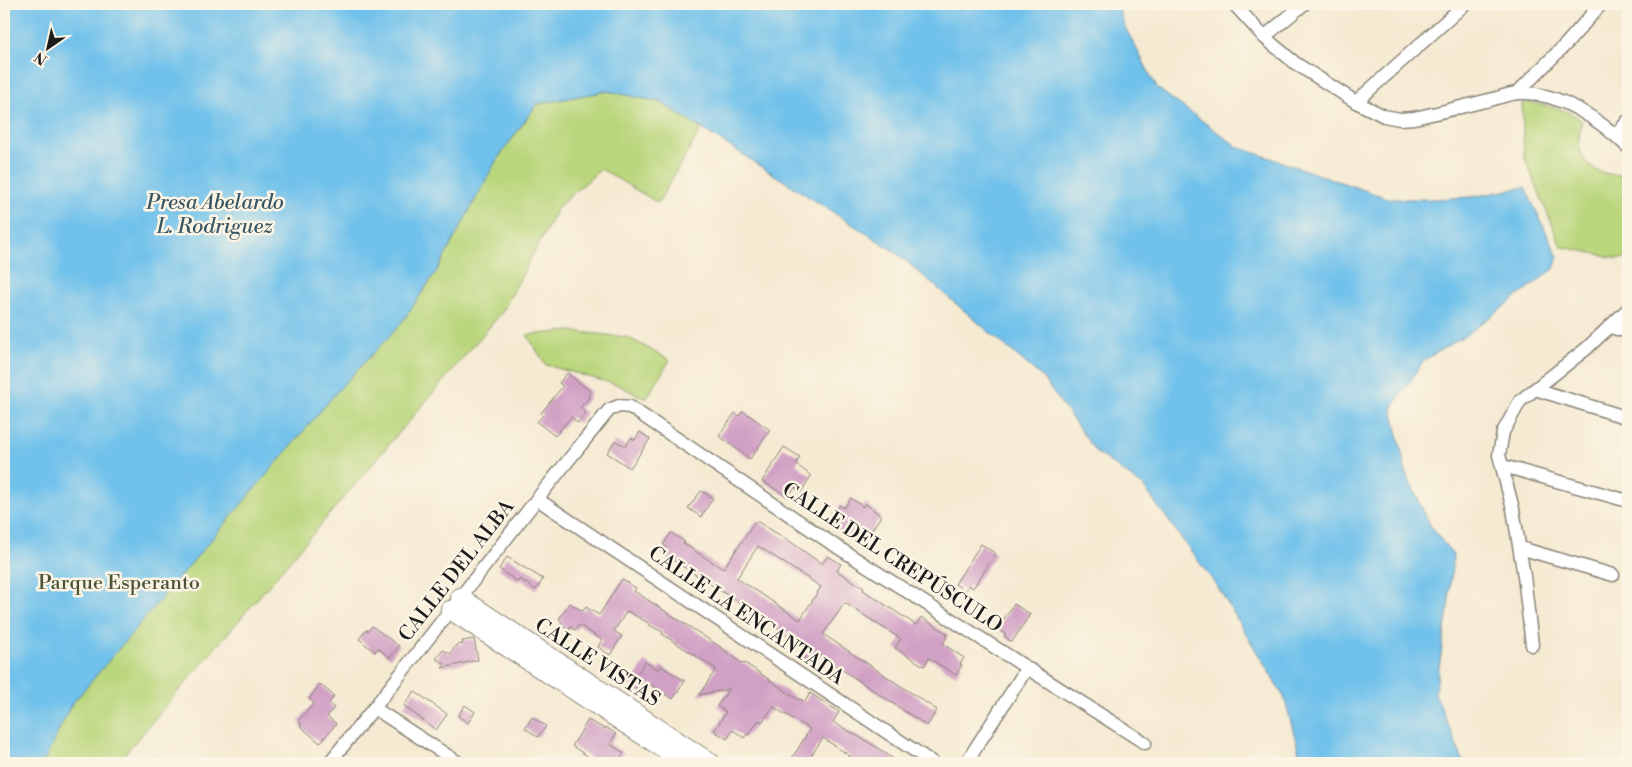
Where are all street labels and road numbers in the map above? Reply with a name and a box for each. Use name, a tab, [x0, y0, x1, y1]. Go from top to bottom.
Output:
street label: CALLE DEL CREPÚSCULO	[777, 477, 1007, 639]
street label: CALLE DEL ALBA	[394, 494, 521, 647]
street label: CALLE LA ENCANTADA	[643, 541, 850, 692]
street label: CALLE VISTAS	[530, 613, 664, 713]

